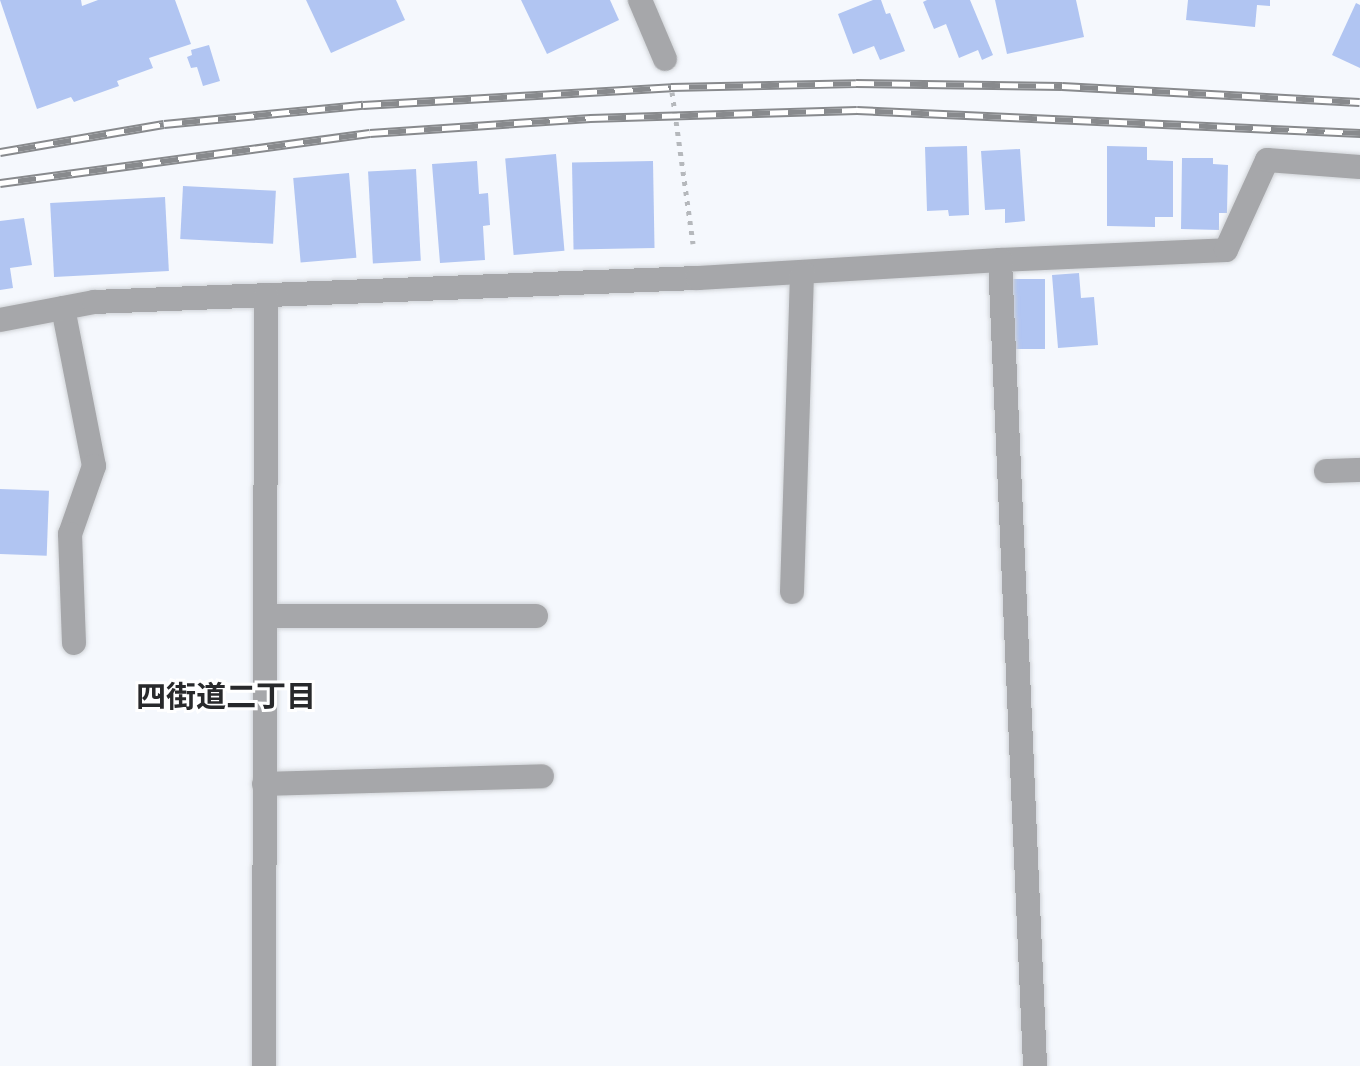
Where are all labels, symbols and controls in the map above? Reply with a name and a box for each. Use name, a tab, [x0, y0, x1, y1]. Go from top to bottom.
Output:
district label: 四街道二丁目	[136, 678, 316, 714]

